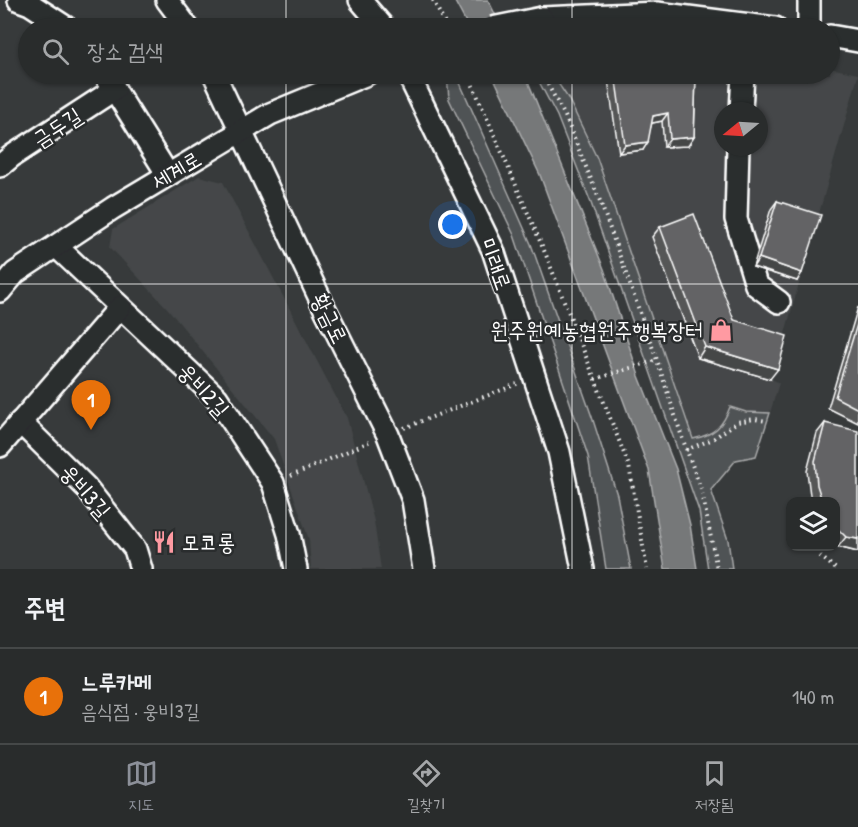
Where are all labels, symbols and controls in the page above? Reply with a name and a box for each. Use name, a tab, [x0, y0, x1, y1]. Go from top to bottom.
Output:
search box	[18, 18, 840, 84]
icon: search	[39, 35, 72, 68]
text: 장소 검색	[87, 36, 163, 66]
street label: 금두길	[27, 100, 88, 154]
north arrow	[714, 102, 768, 156]
street label: 세계로	[146, 143, 206, 197]
your location	[438, 210, 467, 239]
street label: 미래로	[473, 234, 519, 294]
street label: 황금로	[305, 288, 355, 348]
place label: 원주원예농협원주행복장터	[491, 315, 703, 345]
shop icon: 원주원예농협원주행복장터	[708, 317, 734, 343]
street label: 웅비2길	[172, 356, 237, 424]
pin: 1	[72, 380, 110, 430]
street label: 웅비3길	[54, 457, 118, 525]
map controls	[786, 497, 840, 551]
button: layers	[786, 497, 840, 551]
place label: 모코롱	[182, 527, 235, 557]
restaurant icon: 모코롱	[151, 529, 177, 555]
text: 주변	[24, 590, 66, 625]
text: 느루카메	[81, 667, 152, 697]
text: 1	[40, 683, 47, 710]
text: 140 m	[792, 683, 834, 710]
text: 음식점 · 웅비3길	[81, 697, 200, 724]
tab: 지도	[125, 757, 158, 815]
tab: 길찾기	[407, 757, 446, 815]
tab: 저장됨	[695, 757, 733, 815]

